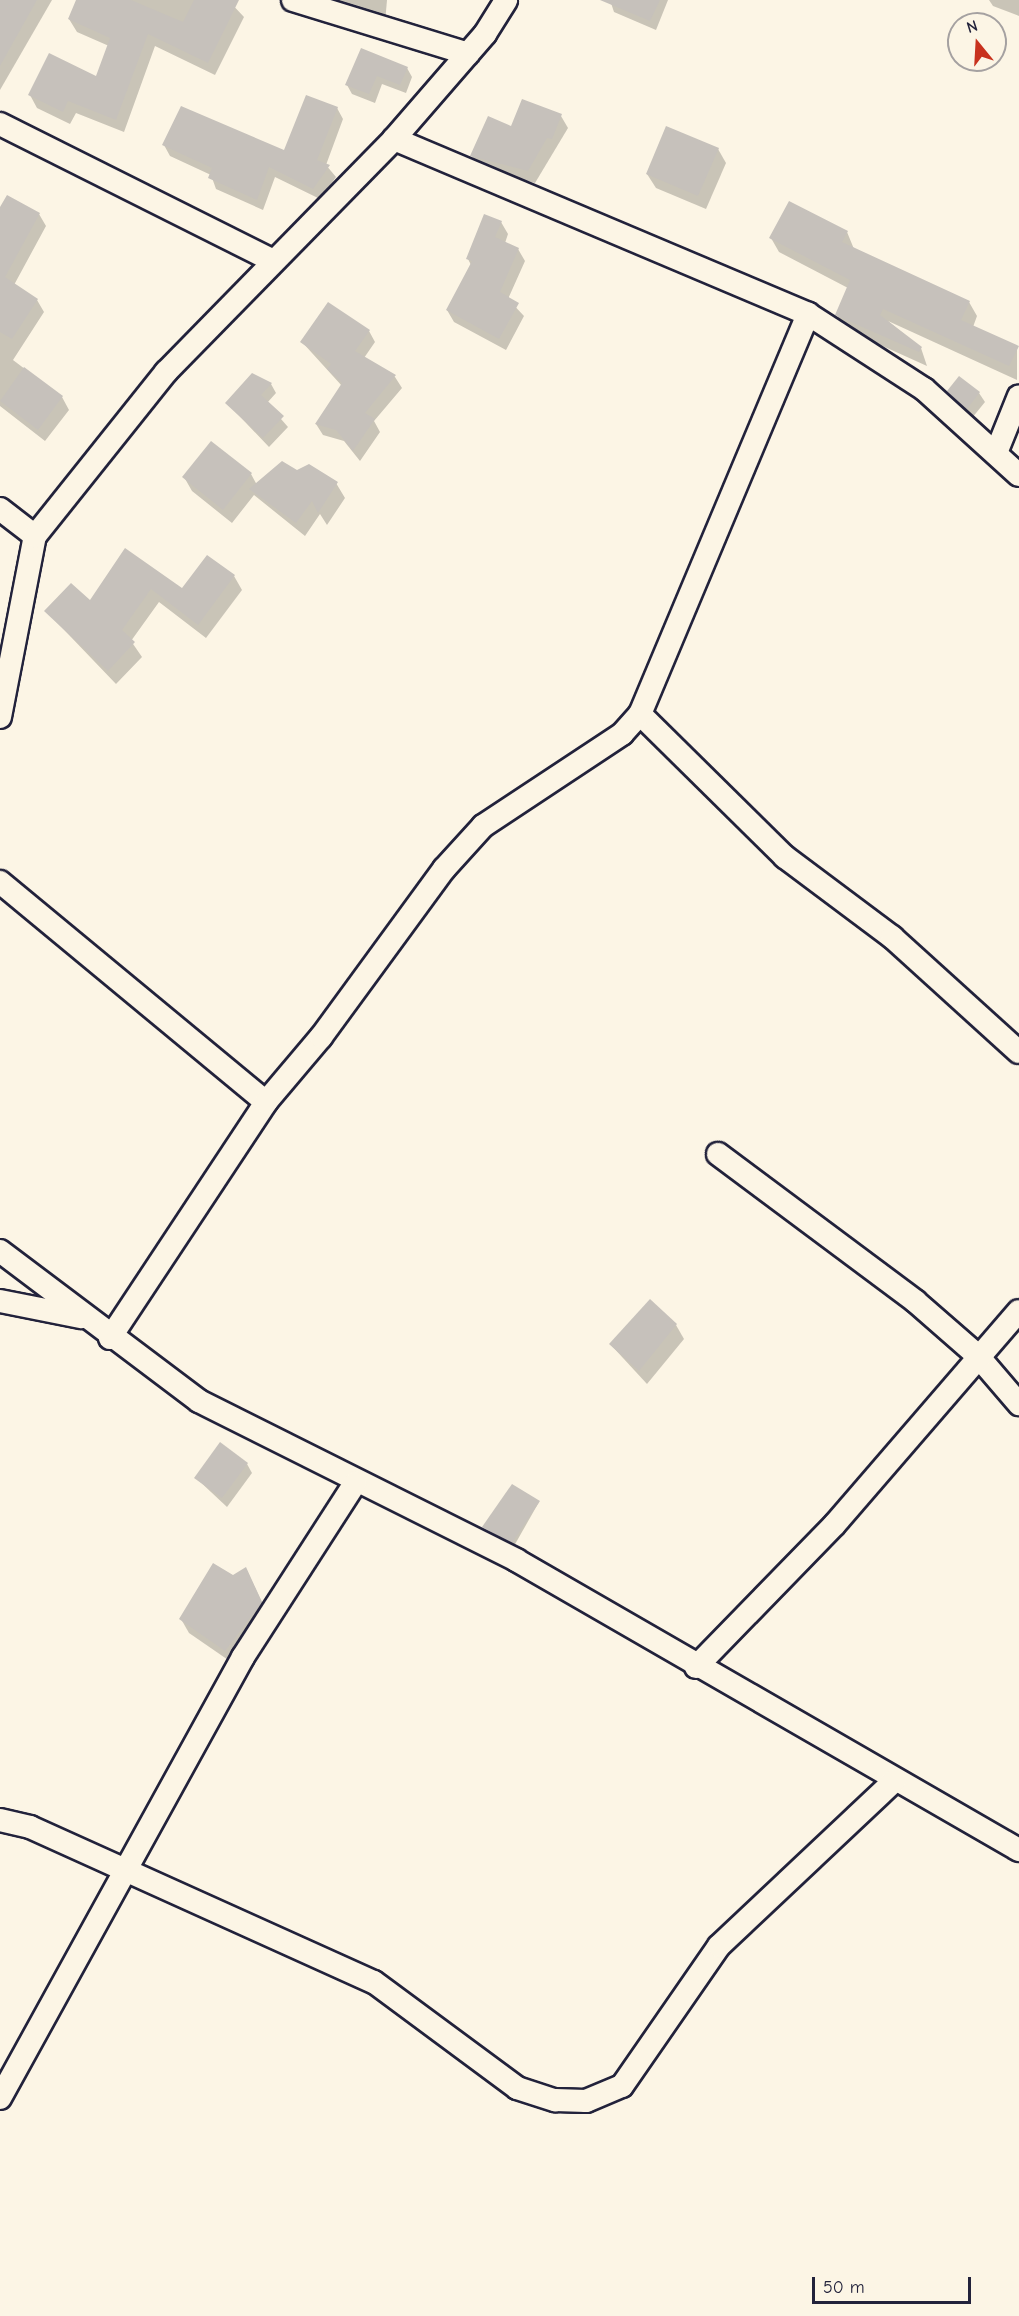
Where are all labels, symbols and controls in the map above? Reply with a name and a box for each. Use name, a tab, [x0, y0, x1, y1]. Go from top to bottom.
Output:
north arrow	[947, 12, 1007, 72]
text: N	[964, 17, 980, 37]
scale bar	[815, 2265, 974, 2303]
text: 50 m	[823, 2277, 865, 2298]

